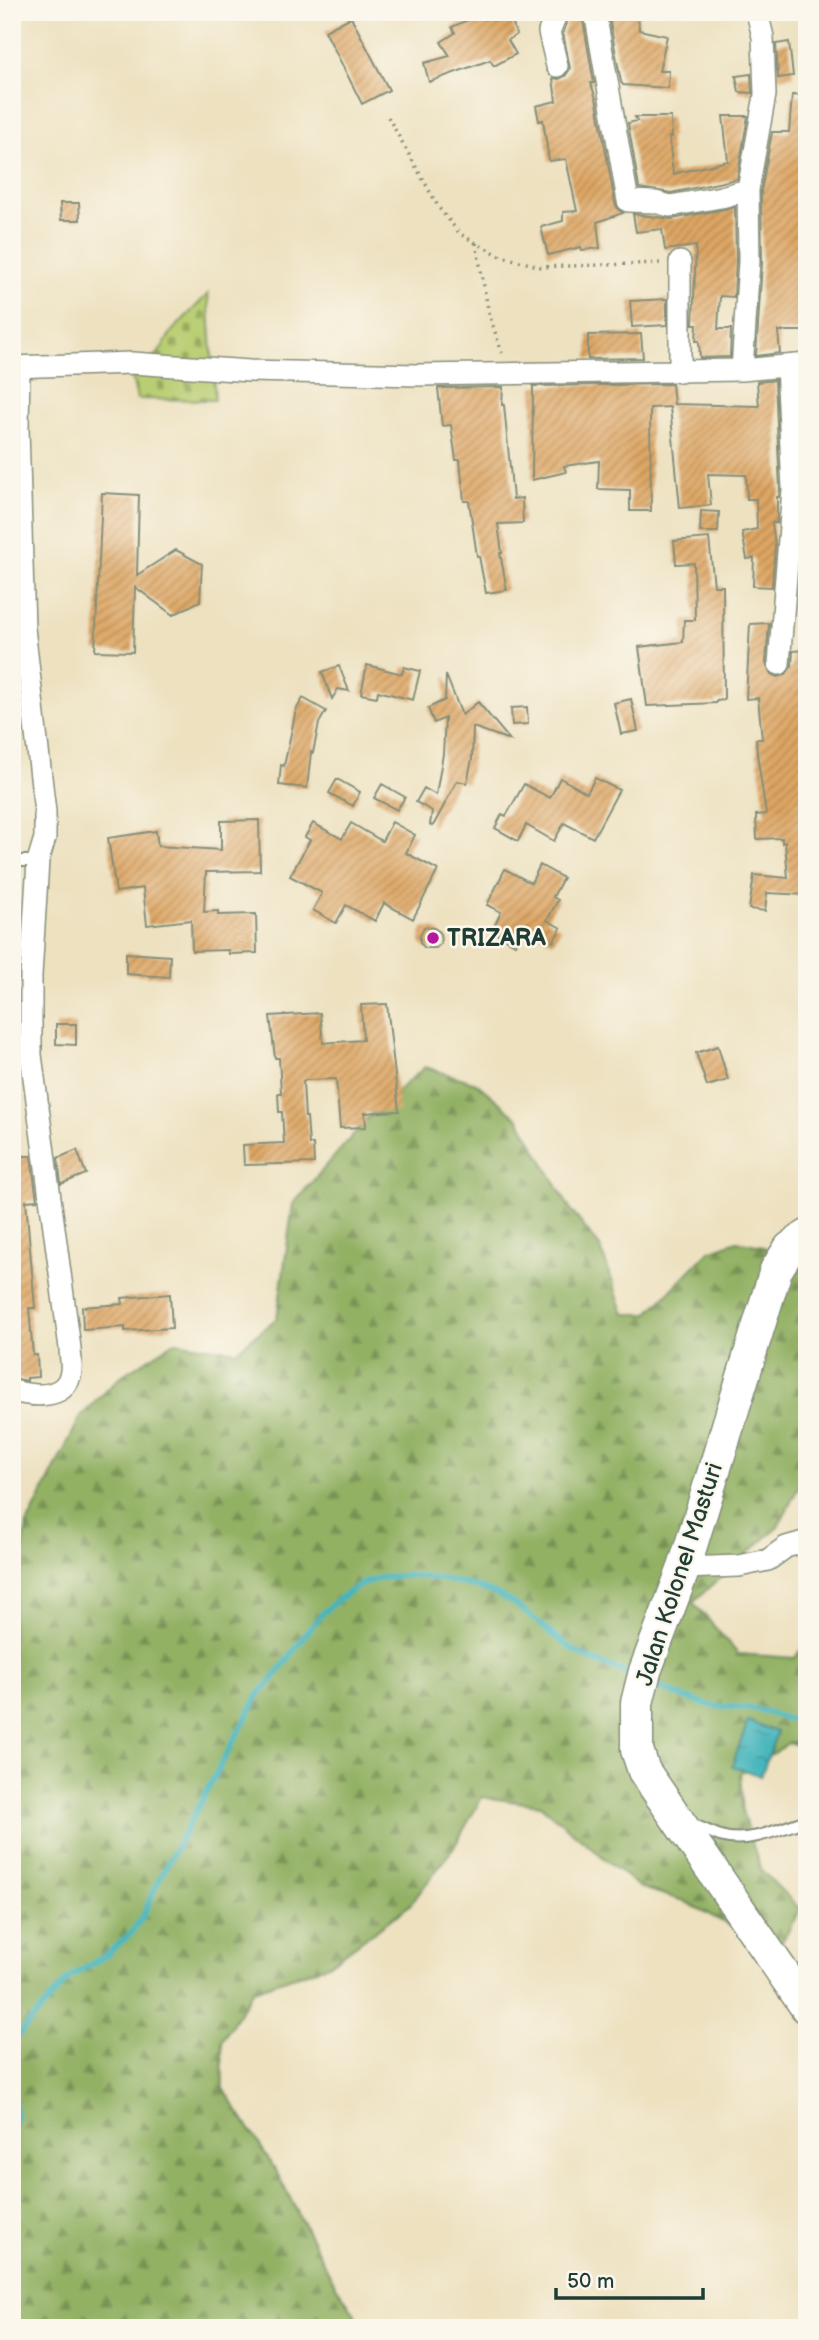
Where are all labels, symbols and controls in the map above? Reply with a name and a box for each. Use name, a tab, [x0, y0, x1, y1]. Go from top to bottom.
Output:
place label: TRIZARA	[447, 924, 546, 953]
marker: TRIZARA	[425, 930, 441, 946]
street label: Jalan Kolonel Masturi	[630, 1459, 729, 1689]
scale bar	[556, 2256, 704, 2300]
text: 50 m	[567, 2269, 614, 2294]

